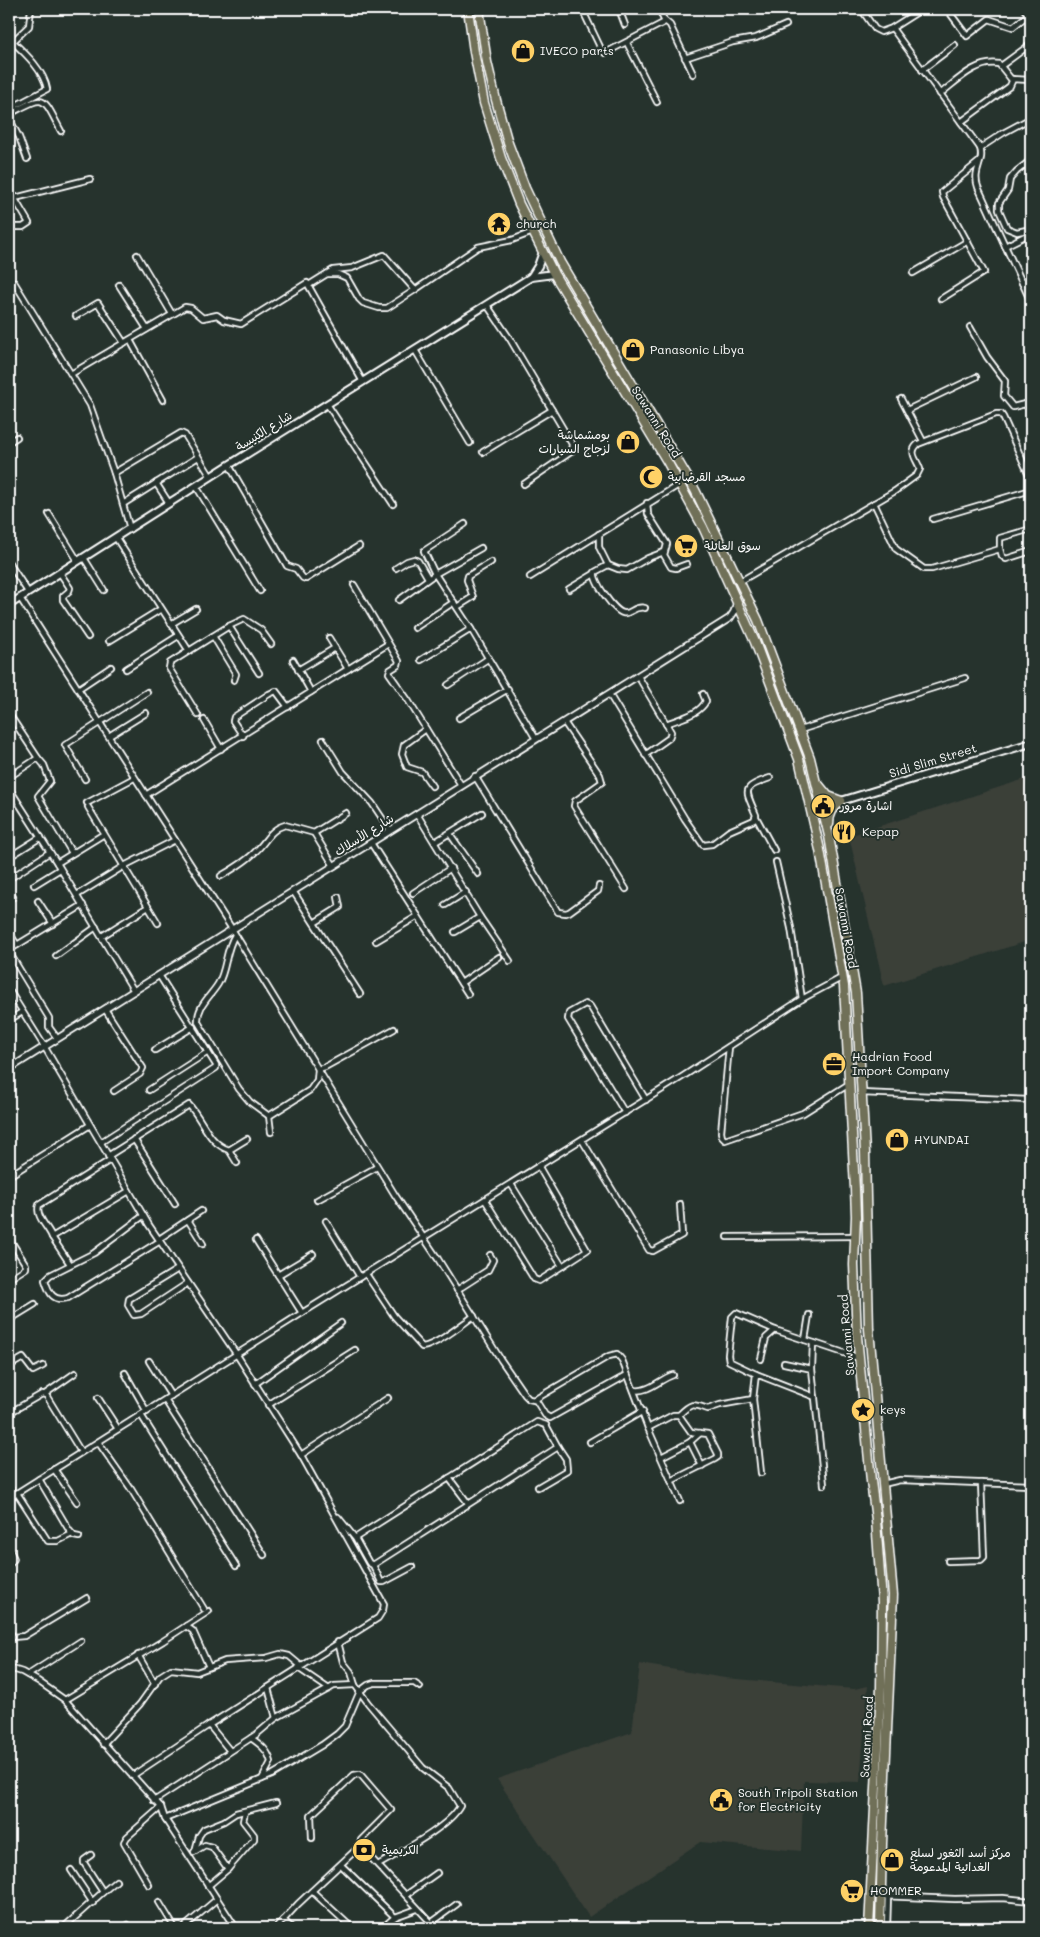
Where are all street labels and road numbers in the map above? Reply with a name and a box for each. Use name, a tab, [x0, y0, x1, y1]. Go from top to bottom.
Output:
street label: Sawanni Road	[628, 383, 685, 461]
street label: شارع الكنيسة	[232, 406, 296, 456]
street label: Sidi Slim Street	[887, 739, 978, 781]
street label: شارع الأسلاك	[331, 810, 397, 860]
street label: Sawanni Road	[832, 886, 862, 970]
street label: Sawanni Road	[834, 1293, 858, 1376]
street label: Sawanni Road	[856, 1695, 876, 1778]

